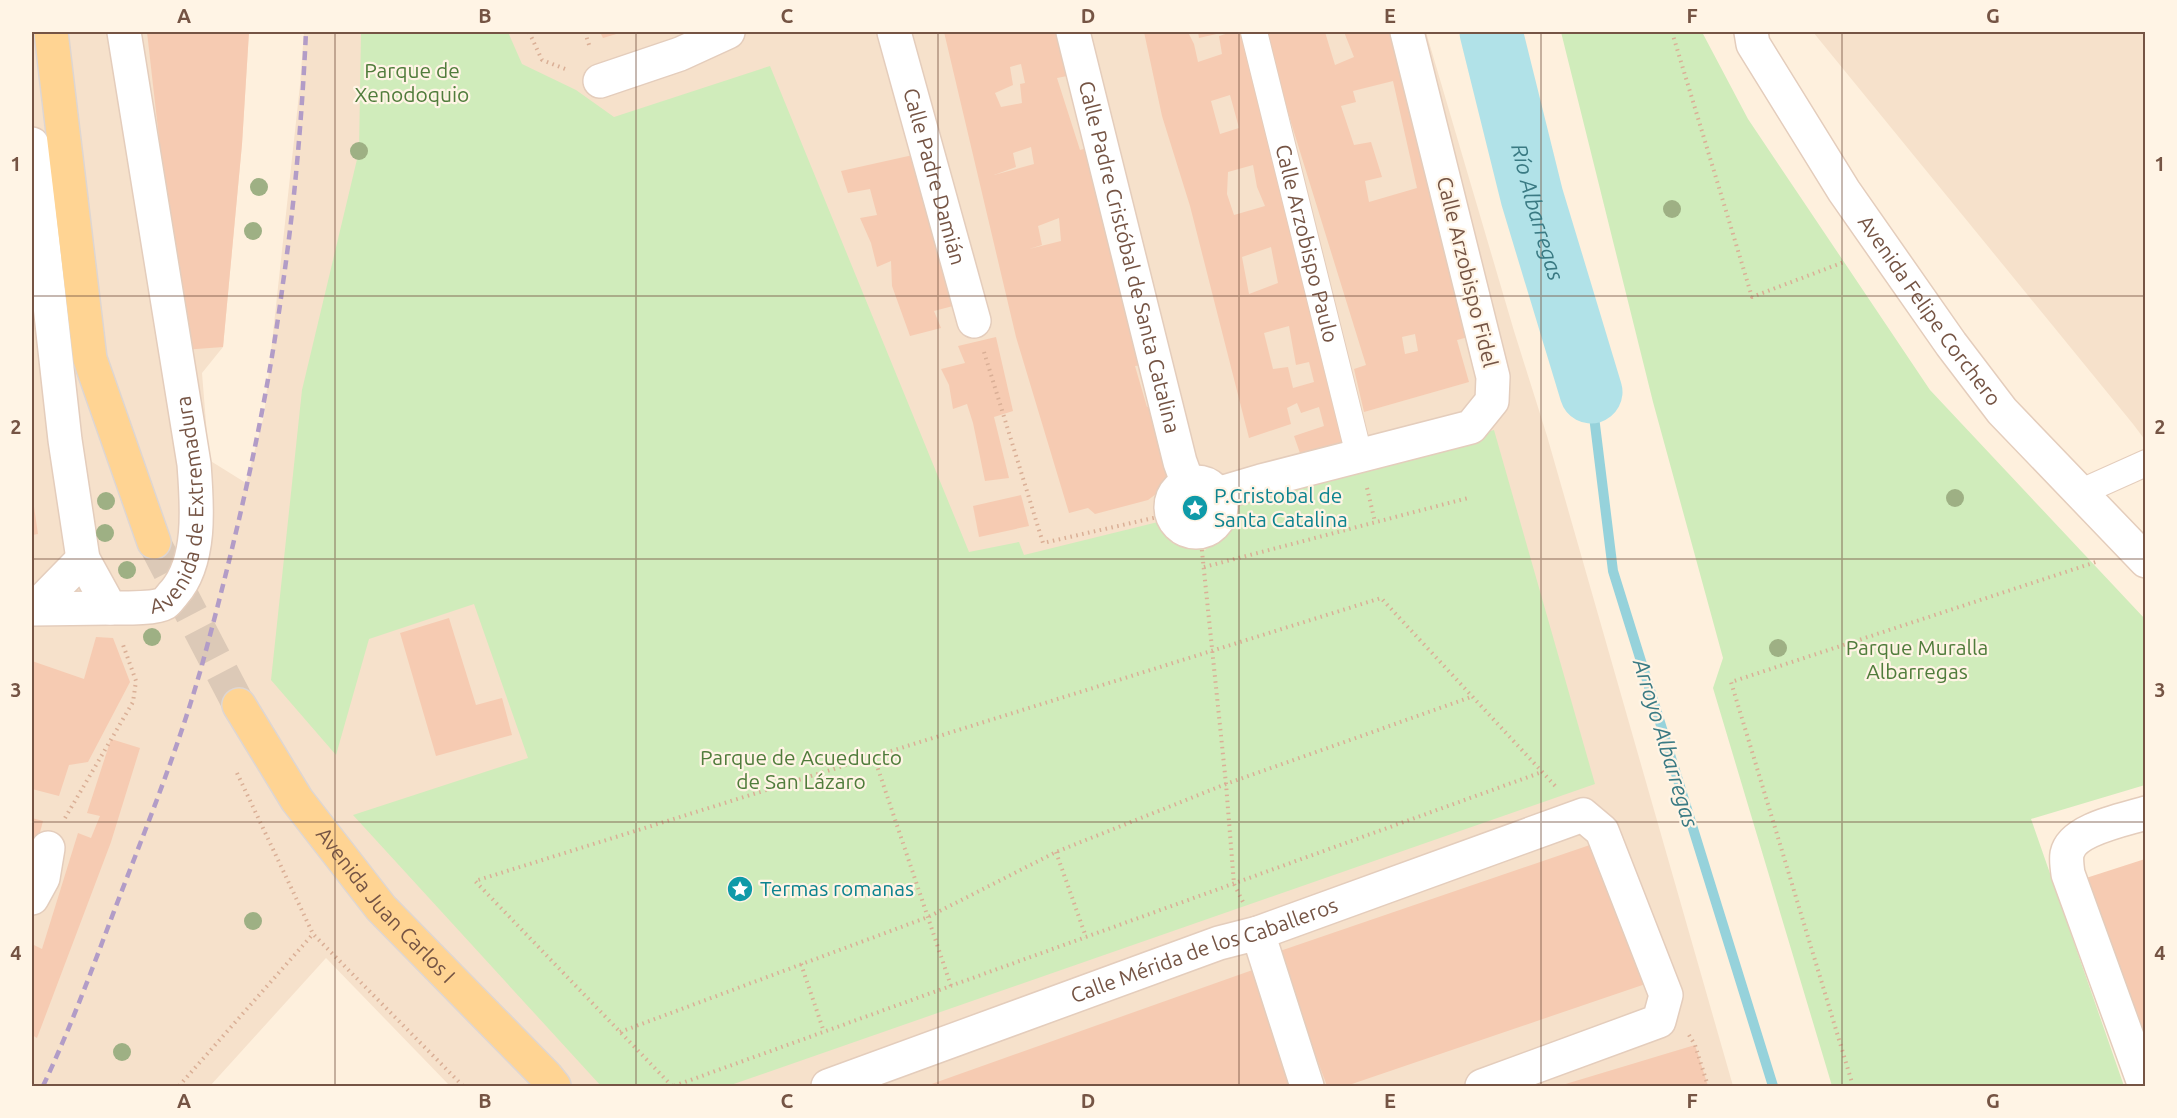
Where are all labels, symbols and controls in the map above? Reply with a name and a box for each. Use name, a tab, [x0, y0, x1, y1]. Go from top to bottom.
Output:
text: A	[177, 4, 191, 27]
text: B	[478, 4, 492, 27]
text: C	[781, 4, 794, 27]
text: D	[1081, 4, 1095, 27]
text: E	[1384, 4, 1396, 27]
text: F	[1686, 4, 1698, 27]
text: G	[1986, 4, 2000, 27]
park label: Parque de Xenodoquio	[355, 58, 469, 106]
street label: Calle Padre Cristóbal de Santa Catalina	[1075, 78, 1185, 436]
street label: Calle Padre Damián	[899, 85, 971, 268]
water label: Río Albarregas	[1507, 141, 1569, 283]
street label: Calle Arzobispo Paulo	[1271, 142, 1344, 345]
text: 1	[10, 152, 22, 175]
text: 1	[2154, 152, 2166, 175]
street label: Calle Arzobispo Fidel	[1433, 174, 1503, 370]
street label: Avenida Felipe Corchero	[1854, 210, 2007, 410]
street label: Avenida de Extremadura	[148, 395, 207, 618]
text: 2	[10, 415, 22, 438]
text: 2	[2154, 415, 2166, 438]
place label: P.Cristobal de Santa Catalina	[1214, 483, 1348, 531]
place icon: P.Cristobal de Santa Catalina	[1180, 493, 1210, 523]
park label: Parque Muralla Albarregas	[1846, 635, 1988, 683]
water label: Arroyo Albarregas	[1629, 655, 1704, 830]
text: 3	[10, 678, 22, 701]
text: 3	[2154, 678, 2166, 701]
park label: Parque de Acueducto de San Lázaro	[700, 745, 902, 793]
street label: Avenida Juan Carlos I	[312, 822, 461, 987]
place icon: Termas romanas	[725, 874, 755, 904]
place label: Termas romanas	[760, 876, 914, 900]
street label: Calle Mérida de los Caballeros	[1067, 892, 1341, 1007]
text: 4	[10, 941, 22, 964]
text: 4	[2154, 941, 2166, 964]
text: A	[177, 1089, 191, 1112]
text: B	[478, 1089, 492, 1112]
text: C	[781, 1089, 794, 1112]
text: D	[1081, 1089, 1095, 1112]
text: E	[1384, 1089, 1396, 1112]
text: F	[1686, 1089, 1698, 1112]
text: G	[1986, 1089, 2000, 1112]

